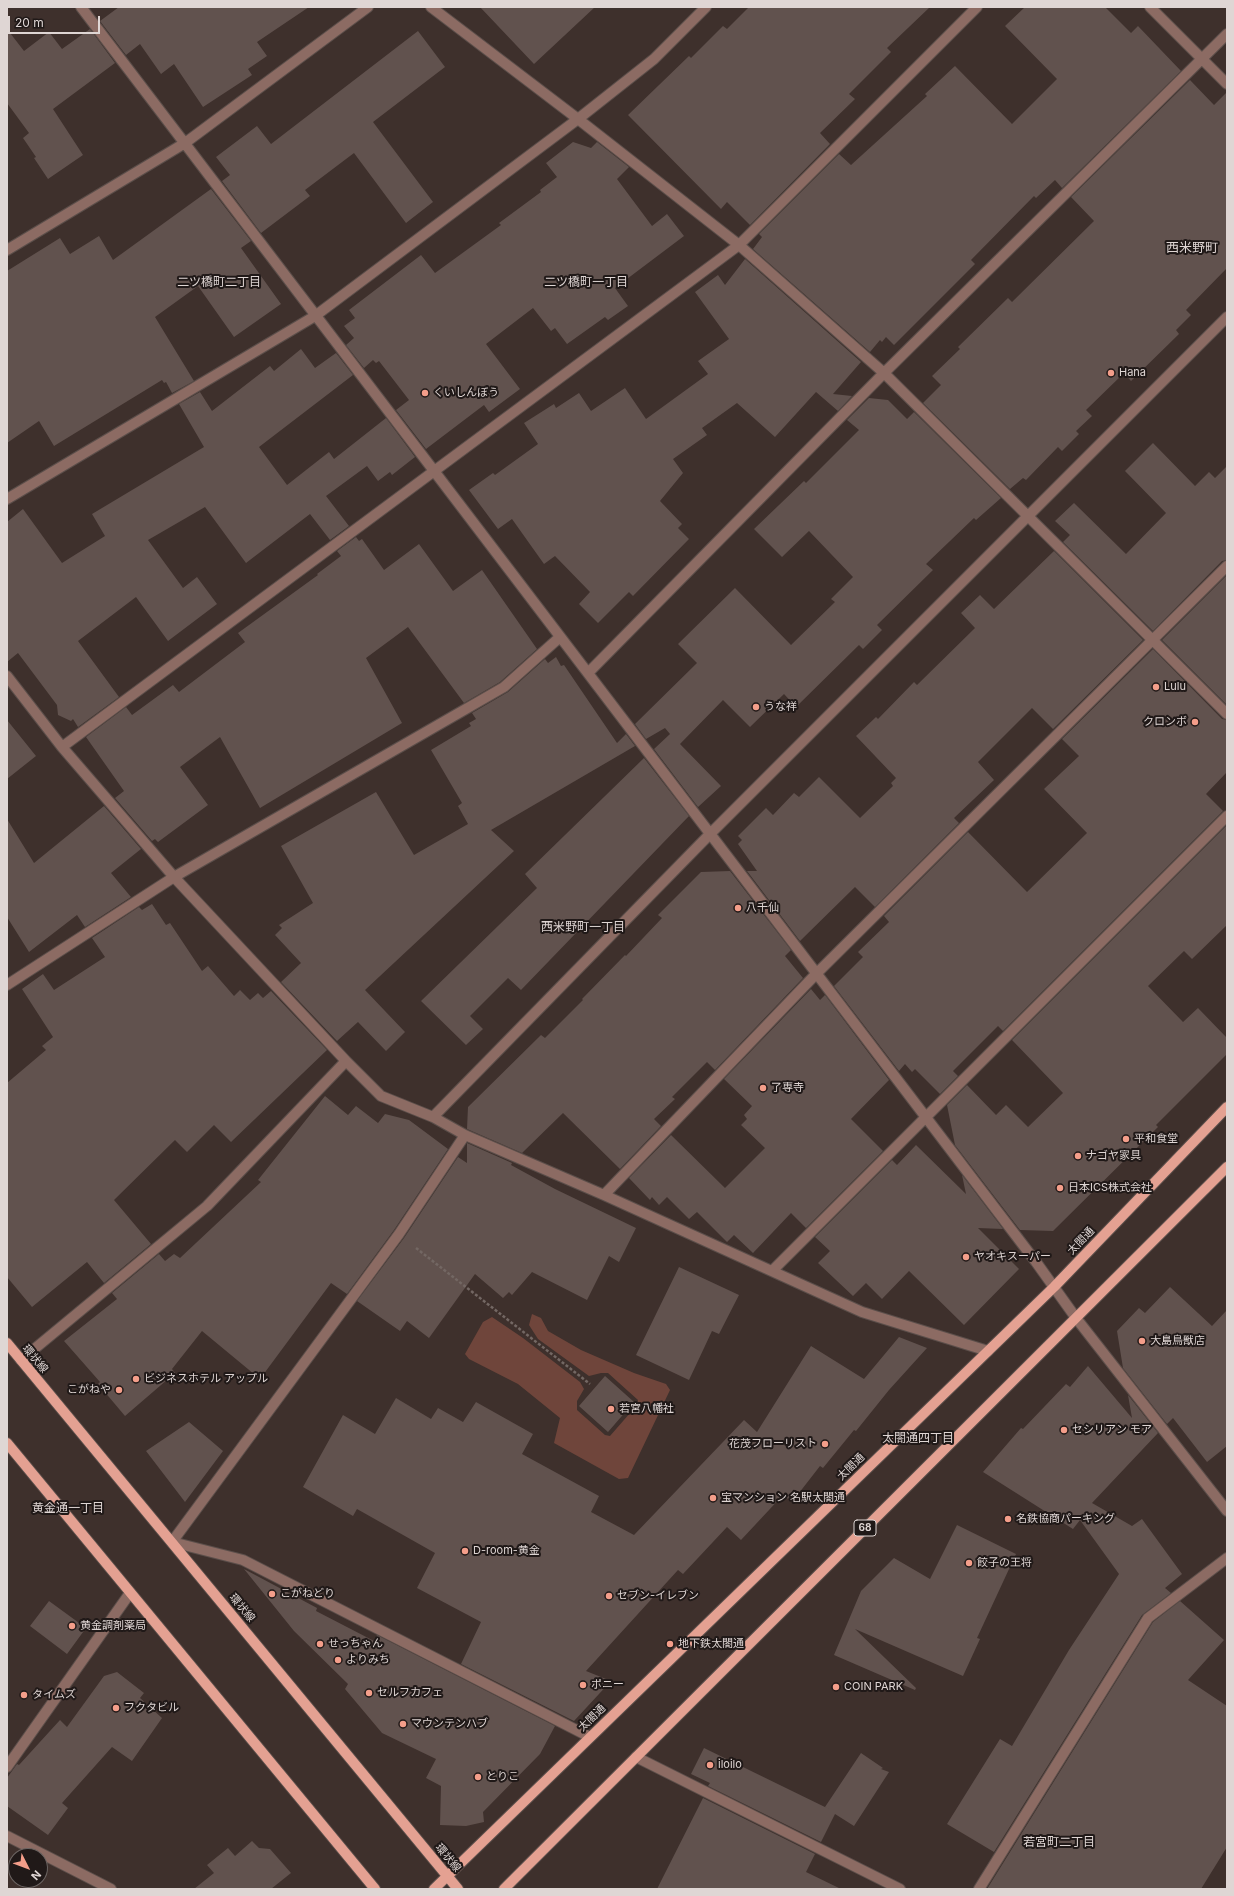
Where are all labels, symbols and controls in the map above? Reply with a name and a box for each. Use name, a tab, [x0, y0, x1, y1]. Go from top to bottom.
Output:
scale bar	[10, 8, 102, 34]
text: 20 m	[15, 15, 44, 30]
district label: 西米野町	[1166, 240, 1218, 256]
district label: 二ツ橋町二丁目	[177, 275, 261, 289]
district label: 二ツ橋町一丁目	[544, 275, 628, 289]
place label: Hana	[1119, 366, 1146, 380]
marker: Hana	[1106, 368, 1116, 378]
place label: くいしんぼう	[433, 386, 499, 400]
marker: くいしんぼう	[420, 388, 430, 398]
place label: Lulu	[1164, 680, 1186, 694]
marker: Lulu	[1151, 682, 1161, 692]
place label: うな祥	[764, 700, 797, 714]
marker: うな祥	[751, 702, 761, 712]
place label: クロンボ	[1143, 715, 1187, 729]
marker: クロンボ	[1190, 717, 1200, 727]
place label: 八千仙	[746, 901, 779, 915]
marker: 八千仙	[733, 903, 743, 913]
district label: 西米野町一丁目	[541, 920, 625, 934]
place label: 了専寺	[771, 1081, 804, 1095]
marker: 了専寺	[758, 1083, 768, 1093]
place label: 平和食堂	[1134, 1132, 1178, 1146]
marker: 平和食堂	[1121, 1134, 1131, 1144]
place label: ナゴヤ家具	[1086, 1149, 1141, 1163]
marker: ナゴヤ家具	[1073, 1151, 1083, 1161]
place label: 日本ICS株式会社	[1068, 1181, 1152, 1195]
marker: 日本ICS株式会社	[1055, 1183, 1065, 1193]
street label: 太閤通	[1065, 1225, 1097, 1257]
place label: ヤオキスーパー	[974, 1250, 1051, 1264]
marker: ヤオキスーパー	[961, 1252, 971, 1262]
place label: 大島鳥獣店	[1150, 1334, 1205, 1348]
marker: 大島鳥獣店	[1137, 1336, 1147, 1346]
street label: 環状線	[19, 1342, 51, 1376]
place label: ビジネスホテル アップル	[144, 1372, 268, 1386]
marker: ビジネスホテル アップル	[131, 1374, 141, 1384]
place label: こがねや	[67, 1383, 111, 1397]
marker: こがねや	[114, 1385, 124, 1395]
place label: 若宮八幡社	[619, 1402, 674, 1416]
marker: 若宮八幡社	[606, 1404, 616, 1414]
place label: セシリアン モア	[1072, 1423, 1152, 1437]
marker: セシリアン モア	[1059, 1425, 1069, 1435]
district label: 太閤通四丁目	[882, 1431, 954, 1445]
place label: 花茂フローリスト	[729, 1437, 817, 1451]
marker: 花茂フローリスト	[820, 1439, 830, 1449]
street label: 太閤通	[835, 1451, 867, 1483]
place label: 宝マンション 名駅太閤通	[721, 1491, 845, 1505]
marker: 宝マンション 名駅太閤通	[708, 1493, 718, 1503]
district label: 黄金通一丁目	[32, 1501, 104, 1515]
place label: 名鉄協商パーキング	[1016, 1512, 1115, 1526]
marker: 名鉄協商パーキング	[1003, 1514, 1013, 1524]
road number: 68	[854, 1520, 876, 1536]
place label: D-room-黄金	[473, 1544, 540, 1558]
marker: D-room-黄金	[460, 1546, 470, 1556]
place label: 餃子の王将	[977, 1556, 1032, 1570]
marker: 餃子の王将	[964, 1558, 974, 1568]
place label: こがねどり	[280, 1587, 335, 1601]
marker: こがねどり	[267, 1589, 277, 1599]
place label: セブン-イレブン	[617, 1589, 699, 1603]
street label: 環状線	[226, 1591, 258, 1625]
marker: セブン-イレブン	[604, 1591, 614, 1601]
place label: 黄金調剤薬局	[80, 1619, 146, 1633]
marker: 黄金調剤薬局	[67, 1621, 77, 1631]
place label: せっちゃん	[328, 1637, 383, 1651]
place label: 地下鉄太閤通	[678, 1637, 744, 1651]
marker: せっちゃん	[315, 1639, 325, 1649]
marker: 地下鉄太閤通	[665, 1639, 675, 1649]
place label: よりみち	[346, 1653, 390, 1667]
marker: よりみち	[333, 1655, 343, 1665]
place label: ポニー	[591, 1678, 624, 1692]
marker: ポニー	[578, 1680, 588, 1690]
place label: COIN PARK	[844, 1680, 903, 1694]
marker: COIN PARK	[831, 1682, 841, 1692]
place label: セルフカフェ	[377, 1686, 443, 1700]
place label: タイムズ	[32, 1688, 76, 1702]
marker: セルフカフェ	[364, 1688, 374, 1698]
marker: タイムズ	[19, 1690, 29, 1700]
place label: フクタビル	[124, 1701, 179, 1715]
street label: 太閤通	[576, 1702, 608, 1734]
marker: フクタビル	[111, 1703, 121, 1713]
place label: マウンテンハブ	[411, 1717, 488, 1731]
marker: マウンテンハブ	[398, 1719, 408, 1729]
place label: iloilo	[718, 1758, 742, 1772]
marker: iloilo	[705, 1760, 715, 1770]
place label: とりこ	[486, 1770, 519, 1784]
marker: とりこ	[473, 1772, 483, 1782]
district label: 若宮町二丁目	[1023, 1835, 1095, 1849]
street label: 環状線	[432, 1841, 464, 1875]
north arrow	[8, 1848, 48, 1888]
text: N	[28, 1868, 44, 1883]

